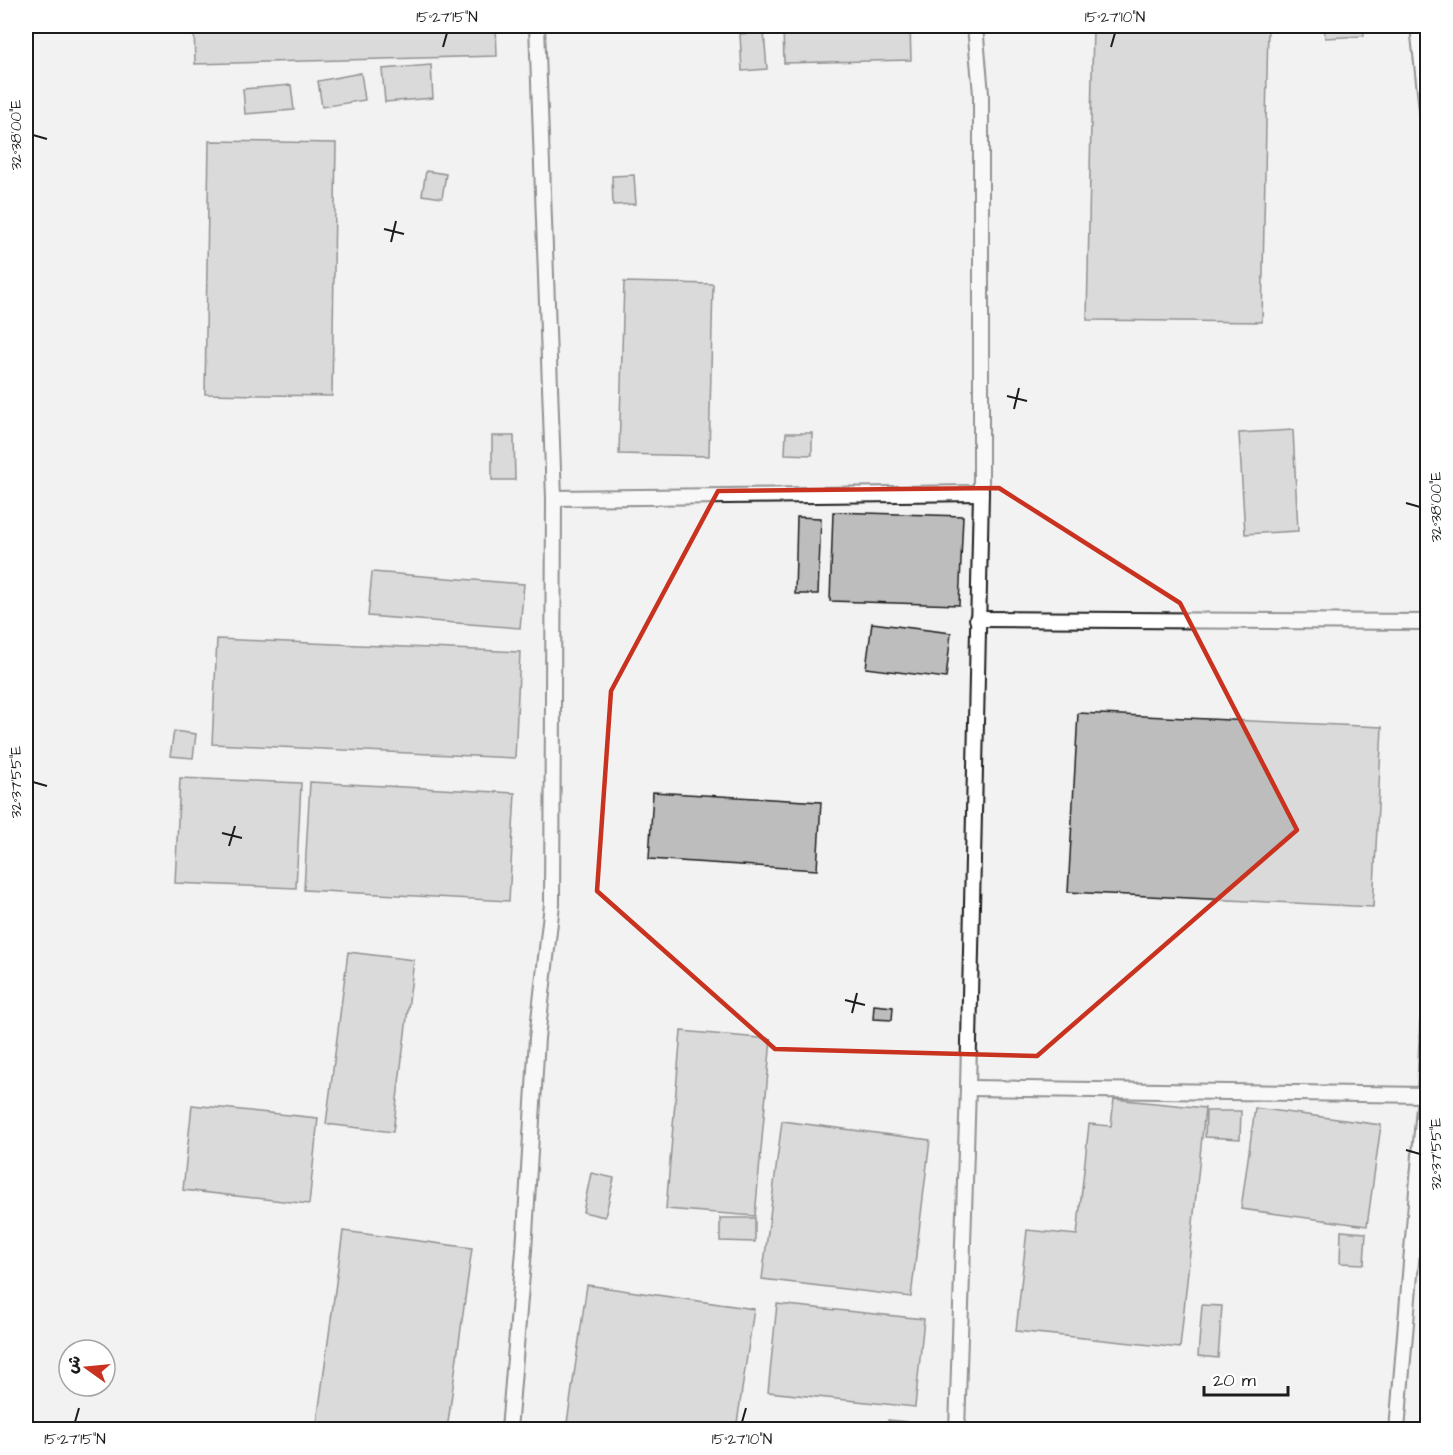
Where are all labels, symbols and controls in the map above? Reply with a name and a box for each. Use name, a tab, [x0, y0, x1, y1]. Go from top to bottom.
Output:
text: 15°27'15"N	[416, 7, 478, 28]
text: 15°27'10"N	[1085, 7, 1145, 28]
text: 32°38'00"E	[6, 100, 27, 170]
text: 32°38'00"E	[1426, 472, 1447, 542]
text: 32°37'55"E	[6, 746, 27, 818]
text: 32°37'55"E	[1426, 1118, 1447, 1190]
north arrow	[57, 1338, 117, 1398]
text: ش	[61, 1353, 86, 1376]
scale bar	[1204, 1359, 1288, 1397]
text: 20 m	[1213, 1368, 1256, 1393]
text: 15°27'15"N	[44, 1429, 106, 1450]
text: 15°27'10"N	[712, 1429, 772, 1450]

